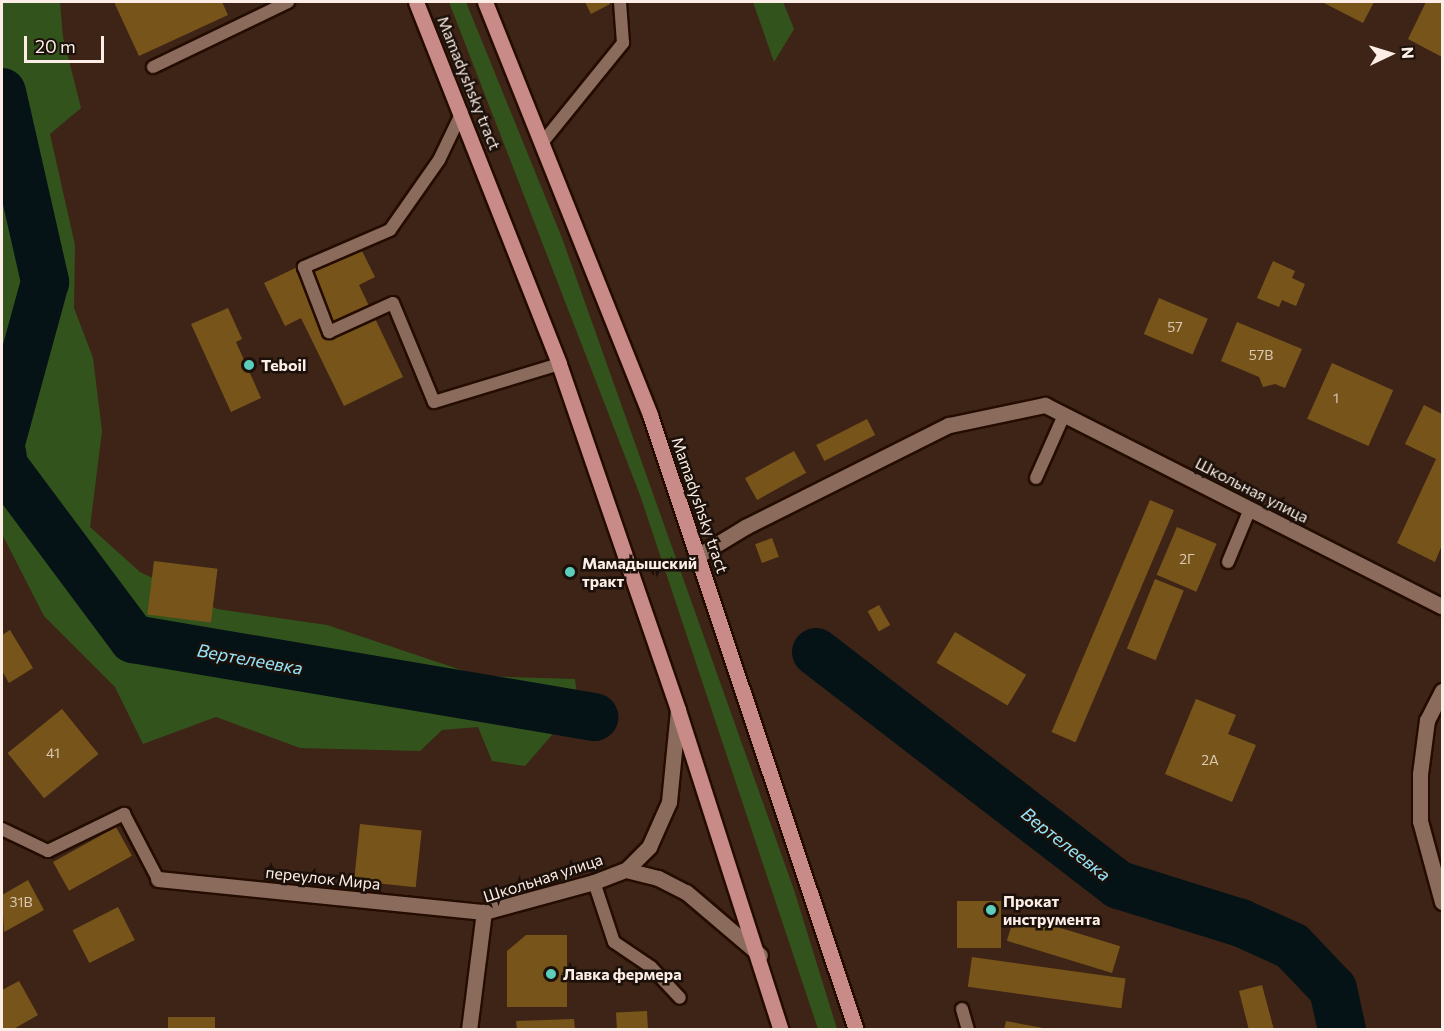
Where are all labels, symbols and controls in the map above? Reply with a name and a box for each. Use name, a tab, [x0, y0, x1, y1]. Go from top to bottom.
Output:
street label: Mamadyshsky tract	[433, 13, 505, 153]
scale bar	[27, 24, 106, 62]
north arrow	[1360, 24, 1420, 84]
text: 20 m	[35, 35, 76, 57]
text: N	[1399, 46, 1418, 59]
house number: 57	[1167, 319, 1183, 335]
house number: 57В	[1249, 347, 1273, 363]
place label: Teboil	[261, 355, 306, 375]
marker: Teboil	[242, 358, 256, 372]
house number: 1	[1333, 390, 1339, 406]
street label: Mamadyshsky tract	[668, 434, 732, 576]
street label: Школьная улица	[1192, 453, 1312, 527]
house number: 2Г	[1179, 551, 1195, 567]
place label: Мамадышский тракт	[582, 553, 697, 591]
marker: Мамадышский тракт	[563, 565, 577, 579]
water label: Вертелеевка	[195, 639, 305, 679]
house number: 41	[46, 745, 60, 761]
house number: 2А	[1201, 752, 1219, 768]
water label: Вертелеевка	[1017, 803, 1115, 885]
street label: Школьная улица	[481, 850, 605, 906]
street label: переулок Мира	[265, 862, 381, 894]
place label: Прокат инструмента	[1003, 891, 1100, 929]
house number: 31В	[9, 894, 33, 910]
marker: Прокат инструмента	[984, 903, 998, 917]
place label: Лавка фермера	[563, 964, 682, 984]
marker: Лавка фермера	[544, 967, 558, 981]

